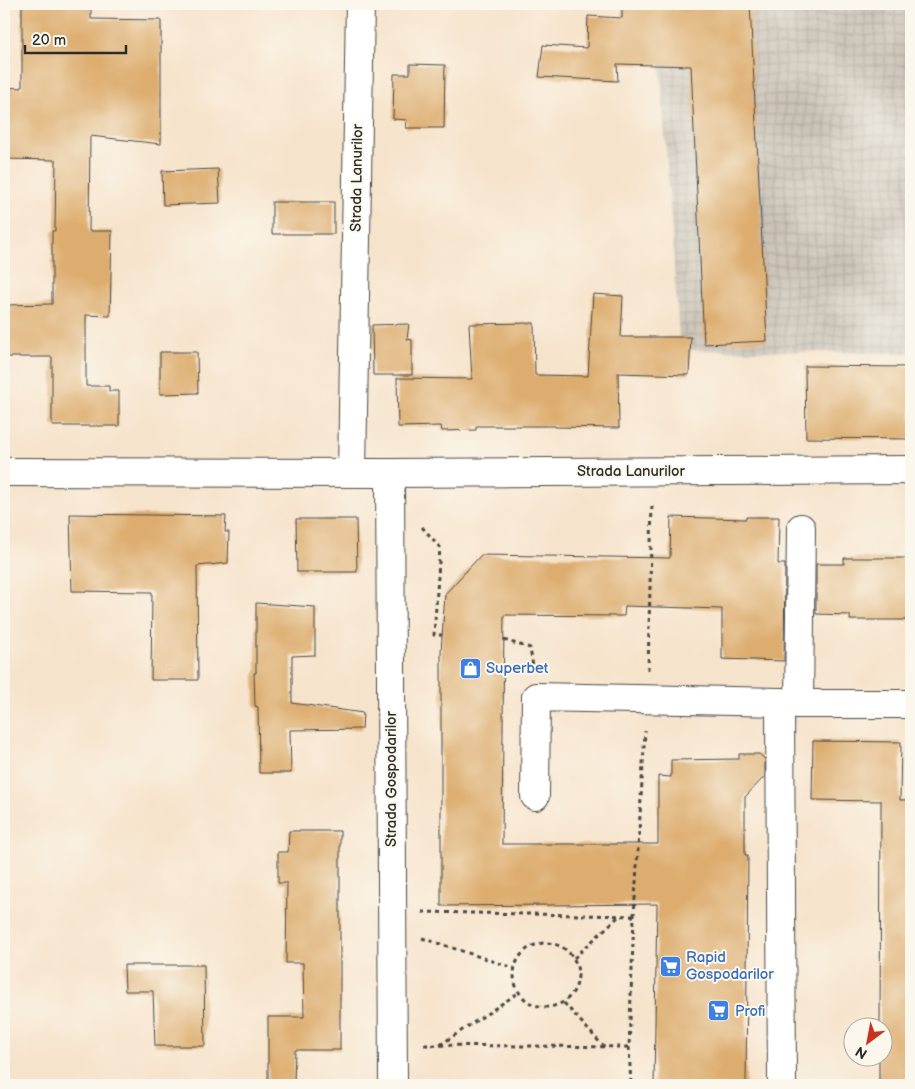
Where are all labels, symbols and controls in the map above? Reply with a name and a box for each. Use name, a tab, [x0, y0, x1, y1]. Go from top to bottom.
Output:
scale bar	[25, 22, 126, 54]
text: 20 m	[32, 31, 66, 50]
street label: Strada Lanurilor	[347, 123, 367, 232]
street label: Strada Lanurilor	[577, 462, 686, 481]
shop icon: Superbet	[458, 656, 482, 680]
place label: Superbet	[486, 659, 549, 678]
street label: Strada Gospodarilor	[382, 710, 401, 847]
place label: Rapid Gospodarilor	[686, 948, 774, 984]
supermarket icon: Rapid Gospodarilor	[658, 954, 682, 978]
supermarket icon: Profi	[707, 999, 731, 1023]
place label: Profi	[735, 1002, 765, 1021]
north arrow	[842, 1016, 892, 1066]
text: N	[852, 1043, 870, 1063]

